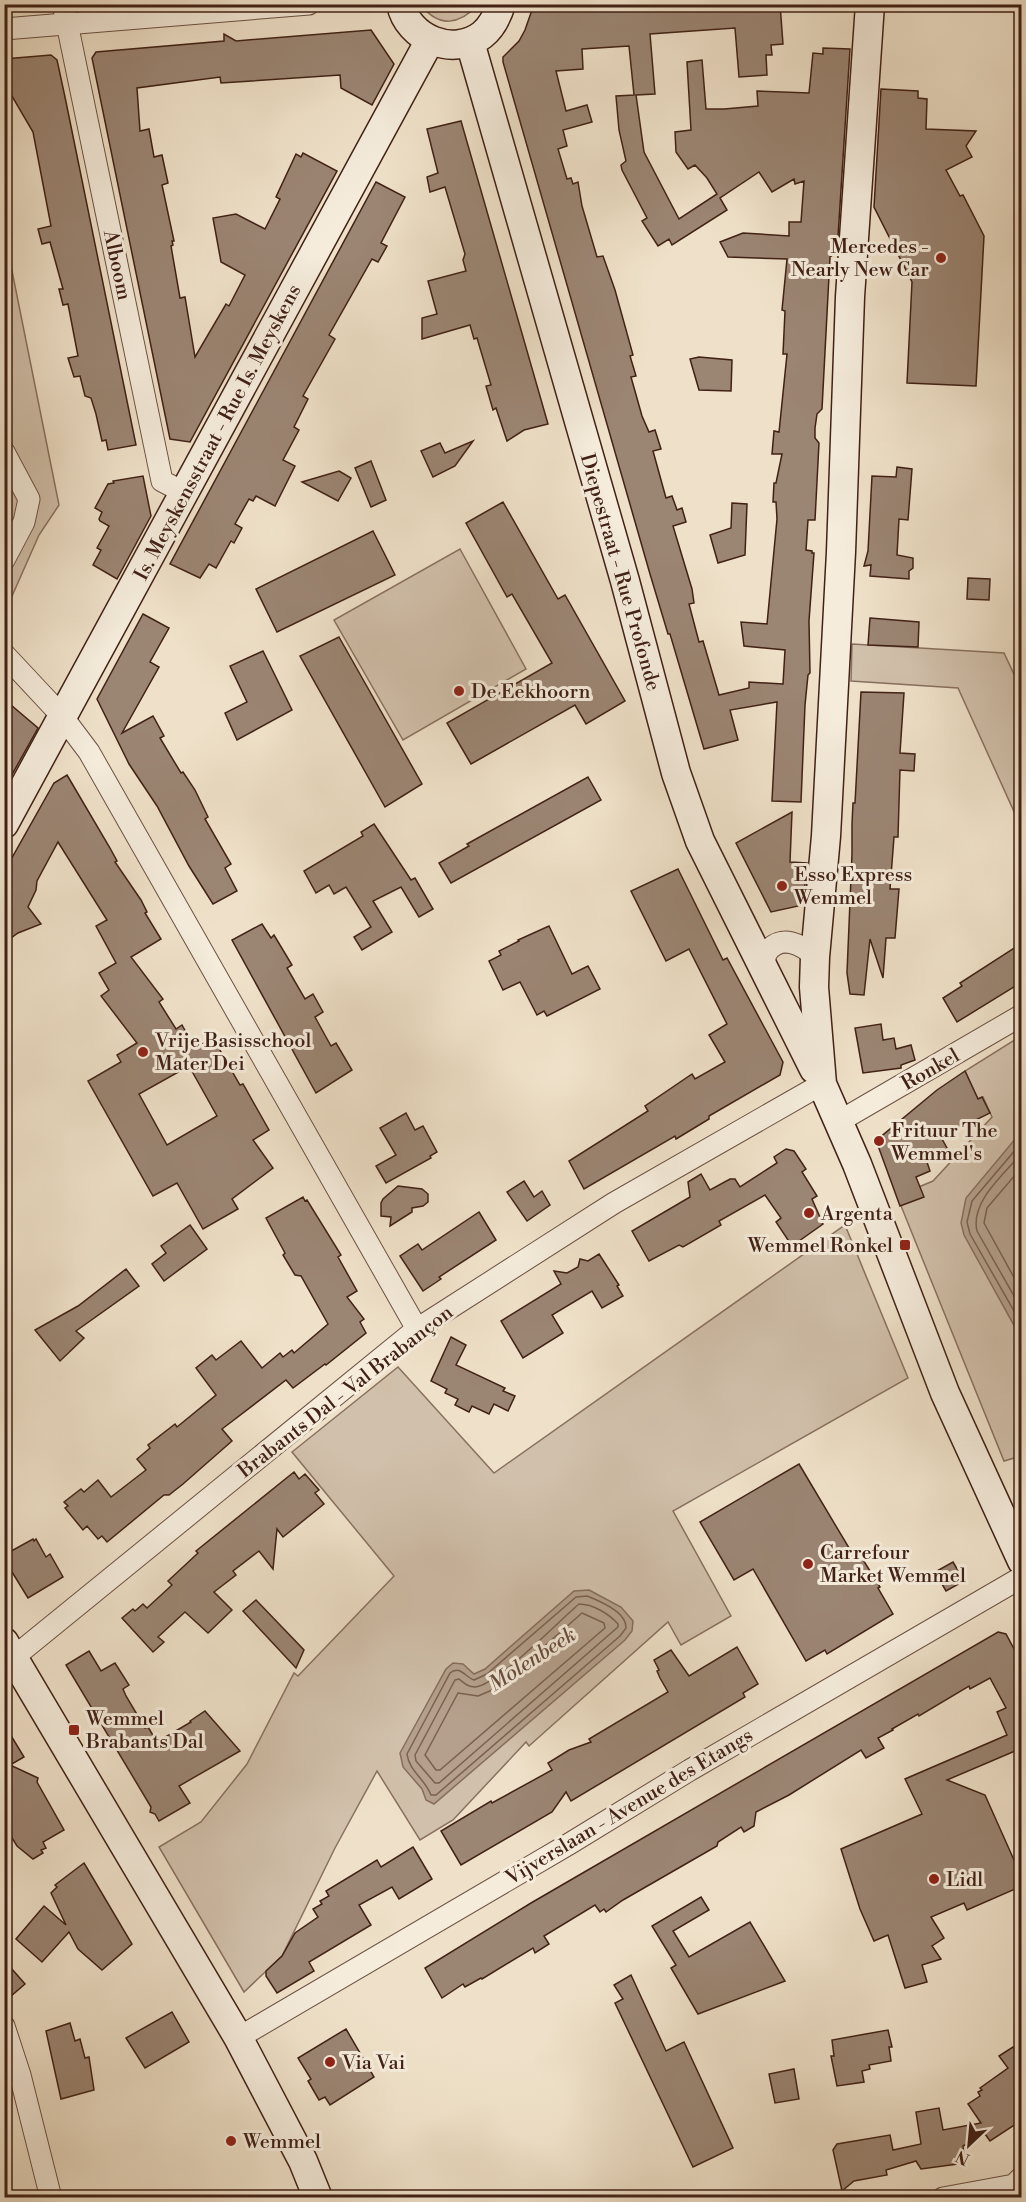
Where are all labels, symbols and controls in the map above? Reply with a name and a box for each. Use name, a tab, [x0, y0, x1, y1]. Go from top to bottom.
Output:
street label: Alboom	[97, 227, 136, 303]
place label: Mercedes - Nearly New Car	[791, 235, 929, 283]
marker: Mercedes - Nearly New Car	[934, 251, 948, 265]
street label: Is. Meyskensstraat - Rue Is. Meyskens	[129, 280, 307, 585]
street label: Diepestraat - Rue Profonde	[574, 451, 665, 694]
place label: De Eekhoorn	[471, 680, 590, 705]
marker: De Eekhoorn	[452, 684, 466, 698]
place label: Esso Express Wemmel	[793, 863, 912, 911]
marker: Esso Express Wemmel	[775, 879, 789, 893]
place label: Vrije Basisschool Mater Dei	[154, 1029, 312, 1077]
street label: Ronkel	[897, 1044, 964, 1097]
marker: Vrije Basisschool Mater Dei	[136, 1045, 150, 1059]
place label: Frituur The Wemmel's	[890, 1119, 998, 1167]
marker: Frituur The Wemmel's	[872, 1134, 886, 1148]
place label: Argenta	[820, 1202, 894, 1227]
marker: Argenta	[802, 1206, 816, 1220]
place label: Wemmel Ronkel	[747, 1234, 893, 1259]
marker: Wemmel Ronkel	[898, 1238, 912, 1252]
street label: Brabants Dal - Val Brabançon	[233, 1300, 459, 1485]
place label: Carrefour Market Wemmel	[820, 1541, 966, 1589]
marker: Carrefour Market Wemmel	[801, 1557, 815, 1571]
water label: Molenbeek	[484, 1622, 581, 1698]
place label: Wemmel Brabants Dal	[85, 1707, 204, 1755]
marker: Wemmel Brabants Dal	[67, 1723, 81, 1737]
street label: Vijverslaan - Avenue des Etangs	[501, 1723, 758, 1892]
place label: Lidl	[946, 1868, 983, 1893]
marker: Lidl	[927, 1872, 941, 1886]
place label: Via Vai	[341, 2051, 406, 2076]
marker: Via Vai	[323, 2055, 337, 2069]
north arrow	[939, 2115, 999, 2175]
place label: Wemmel	[242, 2130, 321, 2155]
marker: Wemmel	[224, 2134, 238, 2148]
text: N	[952, 2146, 973, 2169]

